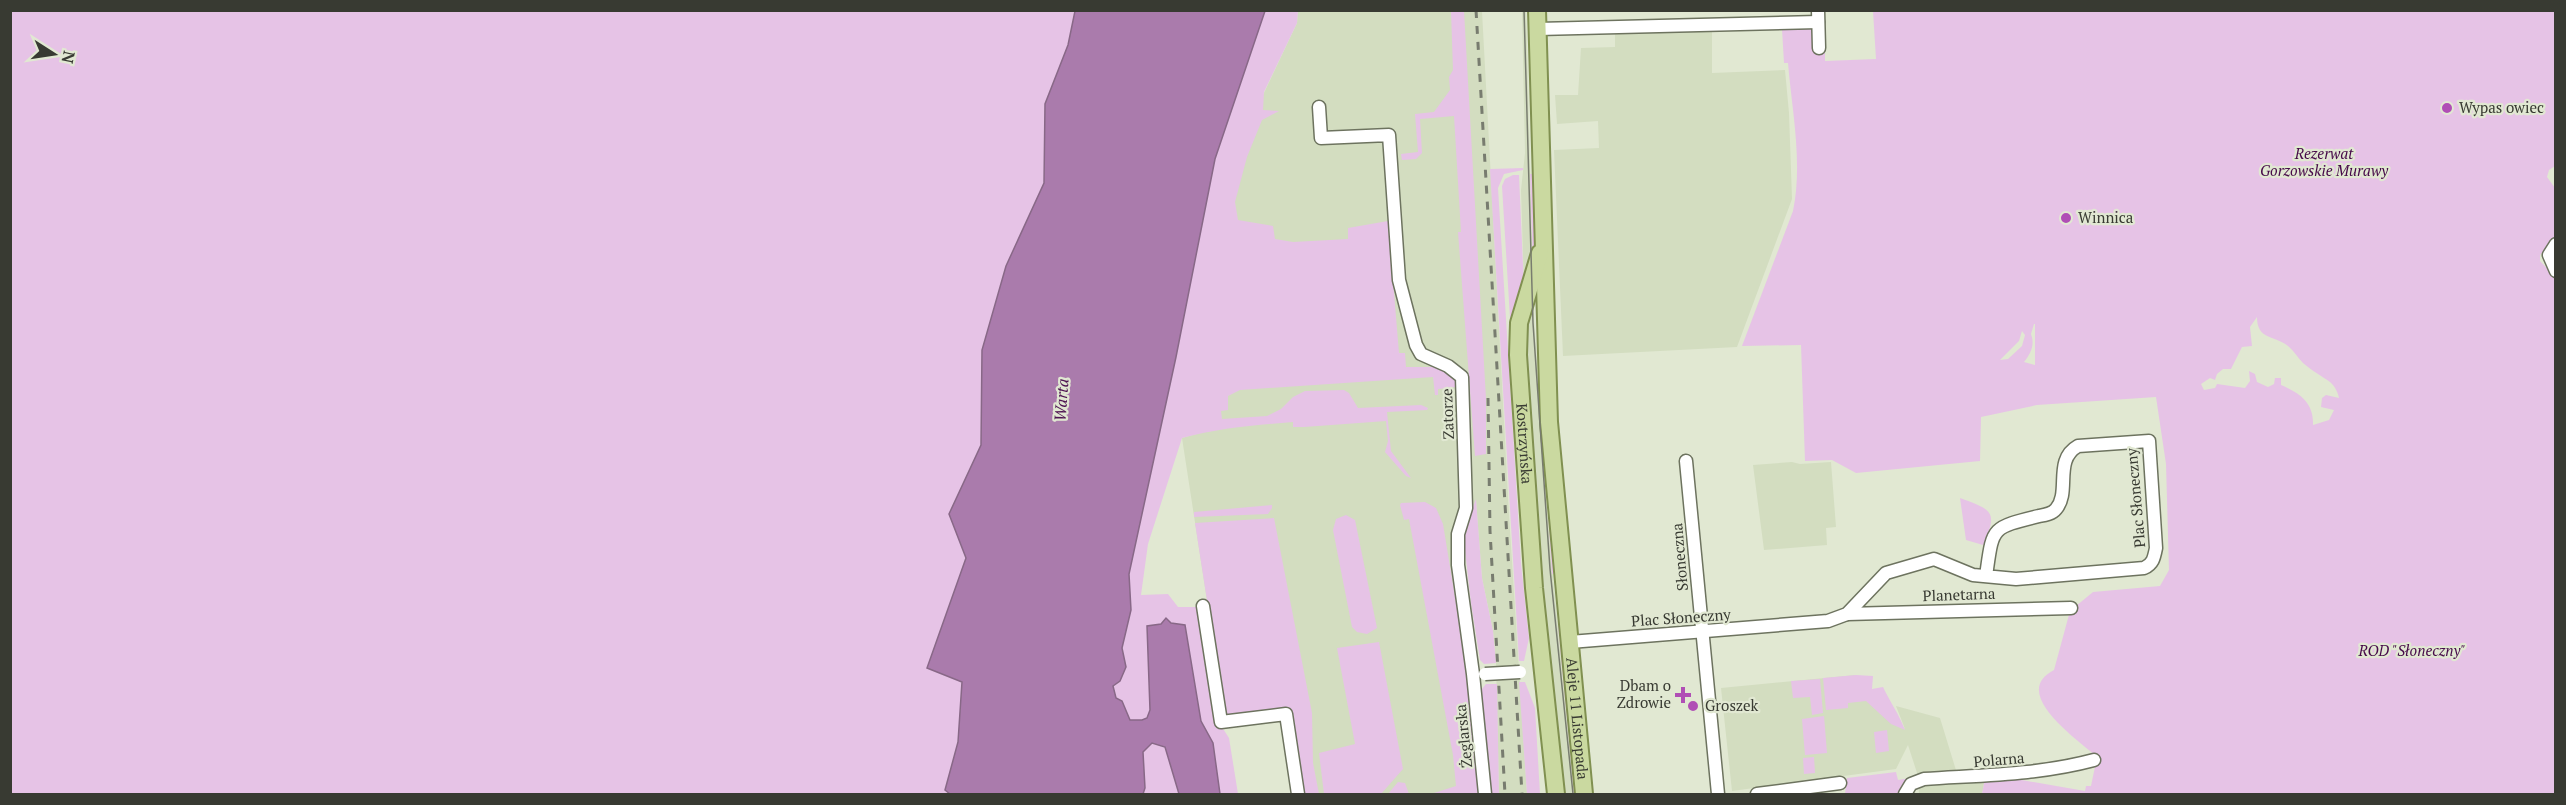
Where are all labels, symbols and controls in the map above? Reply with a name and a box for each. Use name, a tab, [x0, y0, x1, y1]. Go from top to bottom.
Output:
north arrow	[24, 24, 84, 84]
text: N	[57, 49, 81, 65]
place label: Wypas owiec	[2459, 97, 2544, 117]
marker: Wypas owiec	[2440, 101, 2454, 115]
park label: Rezerwat Gorzowskie Murawy	[2260, 143, 2389, 180]
place label: Winnica	[2078, 207, 2134, 227]
marker: Winnica	[2059, 211, 2073, 225]
water label: Warta	[1049, 378, 1073, 422]
street label: Zatorze	[1436, 388, 1458, 440]
street label: Kostrzyńska	[1512, 403, 1538, 485]
street label: Plac Słoneczny	[2121, 447, 2149, 549]
street label: Słoneczna	[1666, 522, 1692, 592]
street label: Planetarna	[1922, 583, 1996, 605]
street label: Plac Słoneczny	[1630, 604, 1732, 630]
park label: ROD "Słoneczny"	[2358, 640, 2465, 660]
street label: Aleje 11 Listopada	[1562, 656, 1594, 781]
place label: Dbam o Zdrowie	[1617, 675, 1671, 712]
marker: Dbam o Zdrowie	[1676, 688, 1690, 702]
place label: Groszek	[1705, 695, 1759, 715]
marker: Groszek	[1686, 699, 1700, 713]
street label: Żeglarska	[1450, 703, 1476, 769]
street label: Polarna	[1973, 747, 2026, 771]

